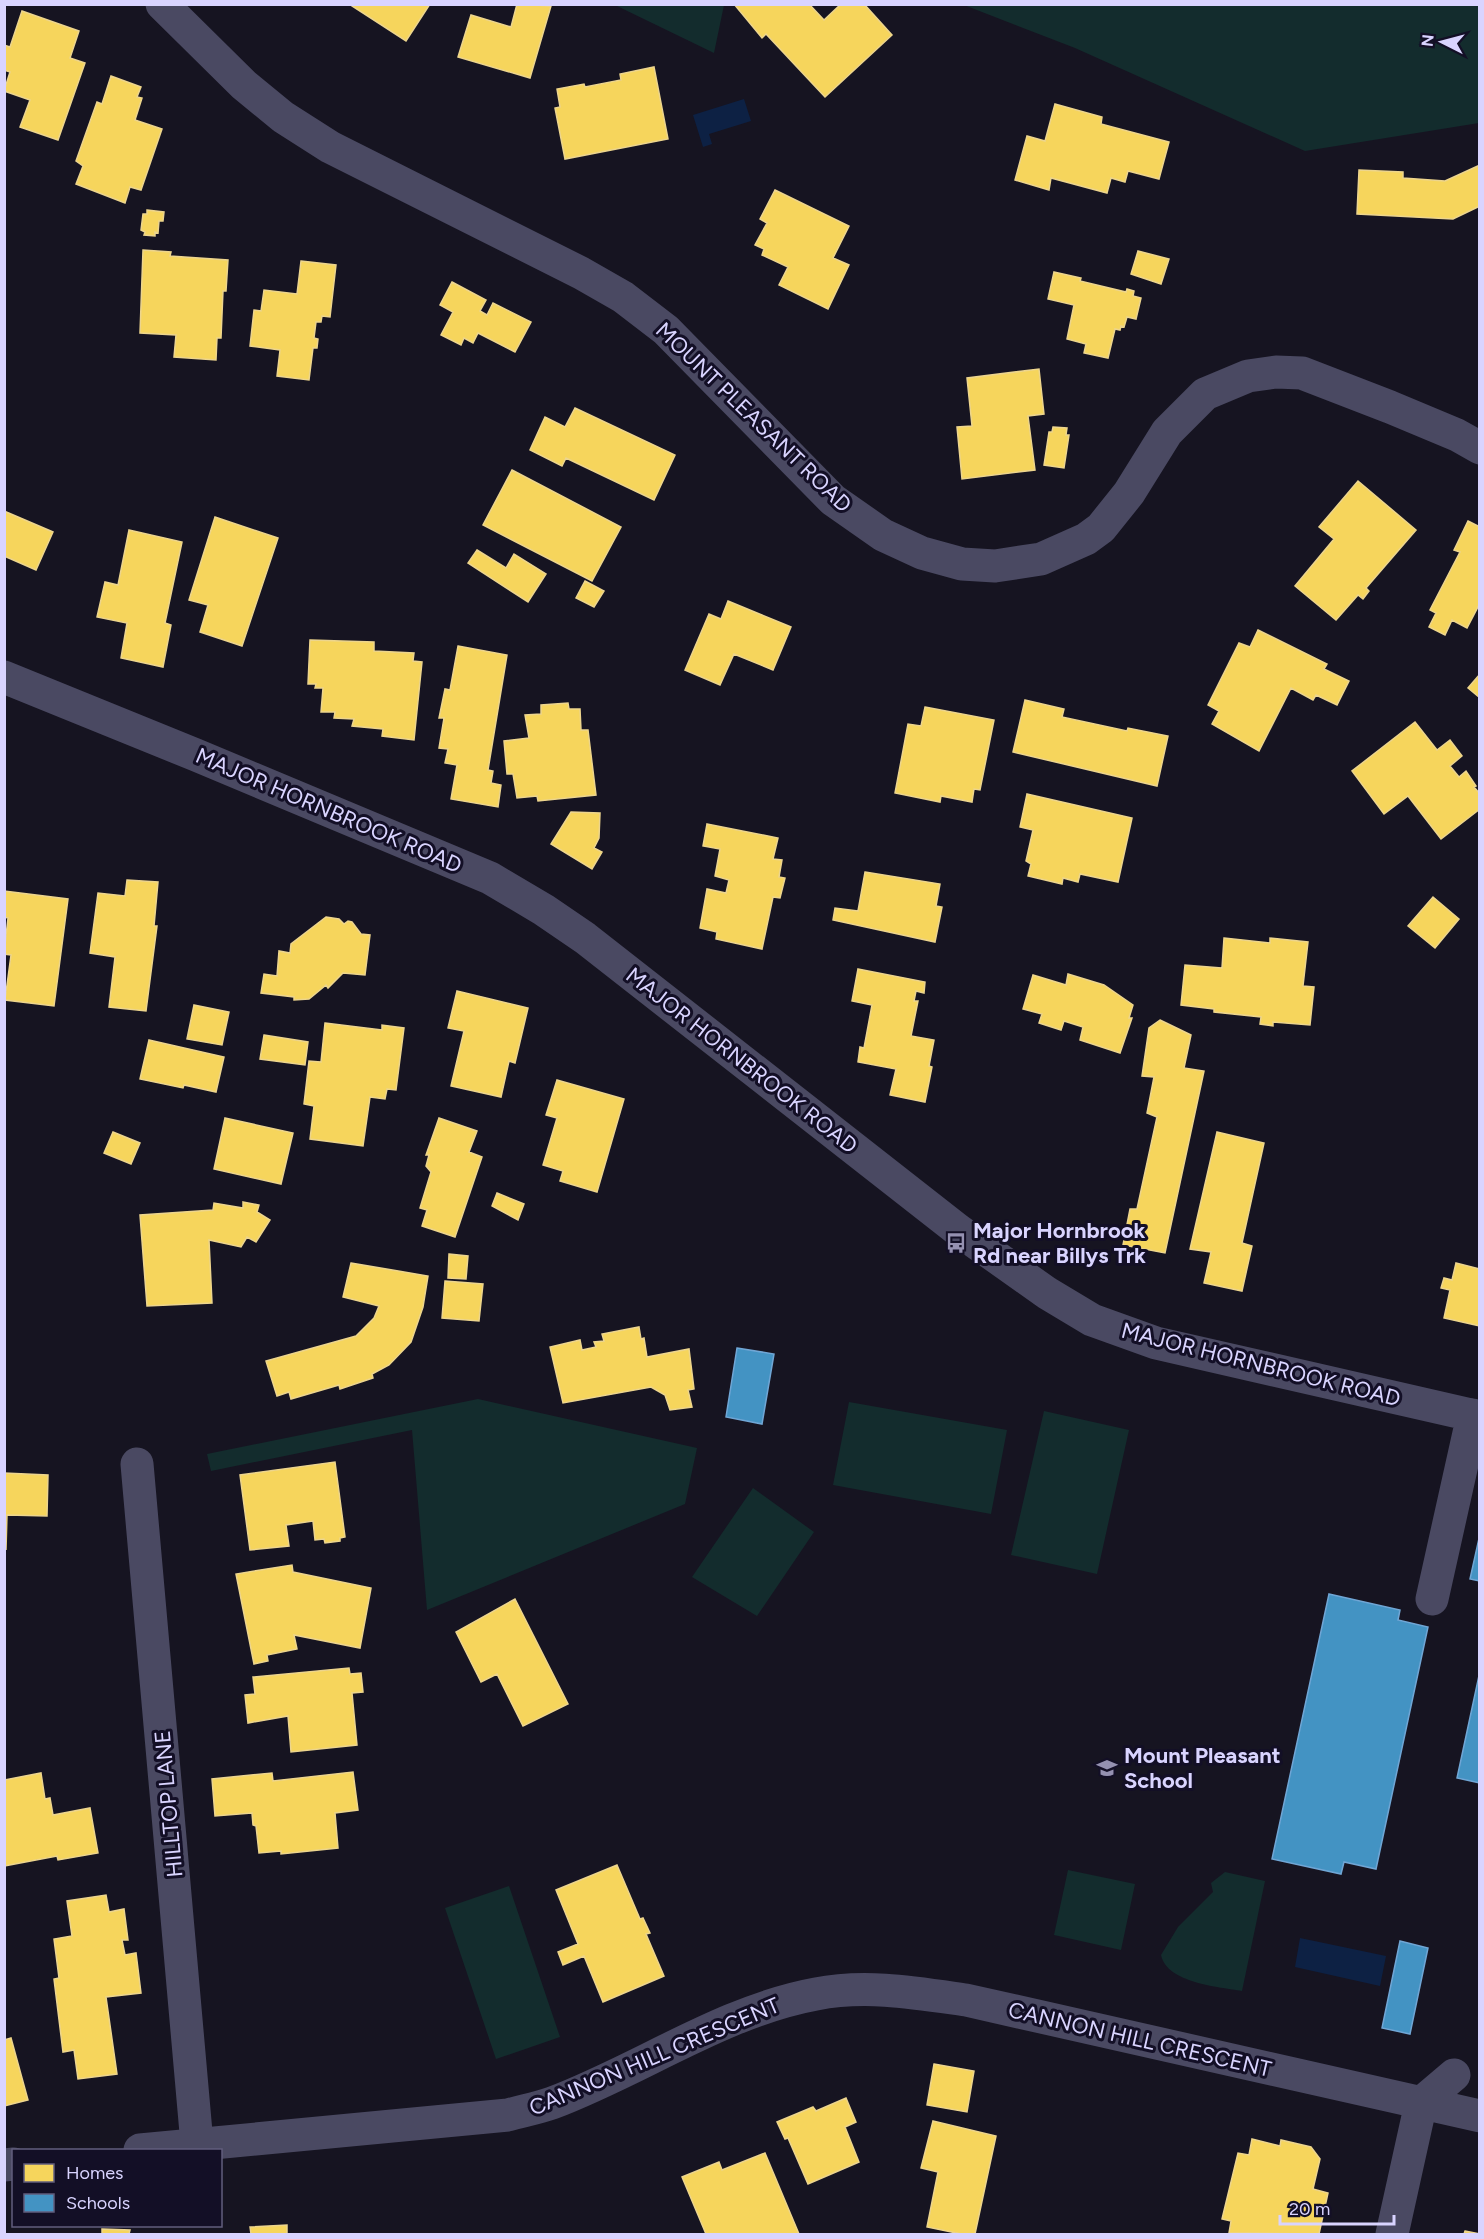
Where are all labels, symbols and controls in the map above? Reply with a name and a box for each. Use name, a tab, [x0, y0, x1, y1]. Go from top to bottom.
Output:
north arrow	[1412, 12, 1472, 72]
text: N	[1417, 33, 1438, 48]
street label: MOUNT PLEASANT ROAD	[650, 317, 857, 518]
street label: MAJOR HORNBROOK ROAD	[192, 742, 466, 879]
street label: MAJOR HORNBROOK ROAD	[620, 962, 863, 1159]
place label: Major Hornbrook Rd near Billys Trk	[973, 1217, 1146, 1269]
bus stop icon: Major Hornbrook Rd near Billys Trk	[944, 1231, 968, 1255]
street label: MAJOR HORNBROOK ROAD	[1119, 1317, 1403, 1412]
street label: HILLTOP LANE	[149, 1729, 188, 1879]
place label: Mount Pleasant School	[1124, 1742, 1281, 1794]
school or university icon: Mount Pleasant School	[1095, 1756, 1119, 1780]
street label: CANNON HILL CRESCENT	[525, 1991, 783, 2122]
street label: CANNON HILL CRESCENT	[1006, 1996, 1274, 2083]
legend	[12, 2149, 222, 2227]
text: Homes	[66, 2162, 124, 2184]
scale bar	[1280, 2188, 1394, 2226]
text: Schools	[66, 2192, 130, 2214]
text: 20 m	[1289, 2198, 1330, 2220]

